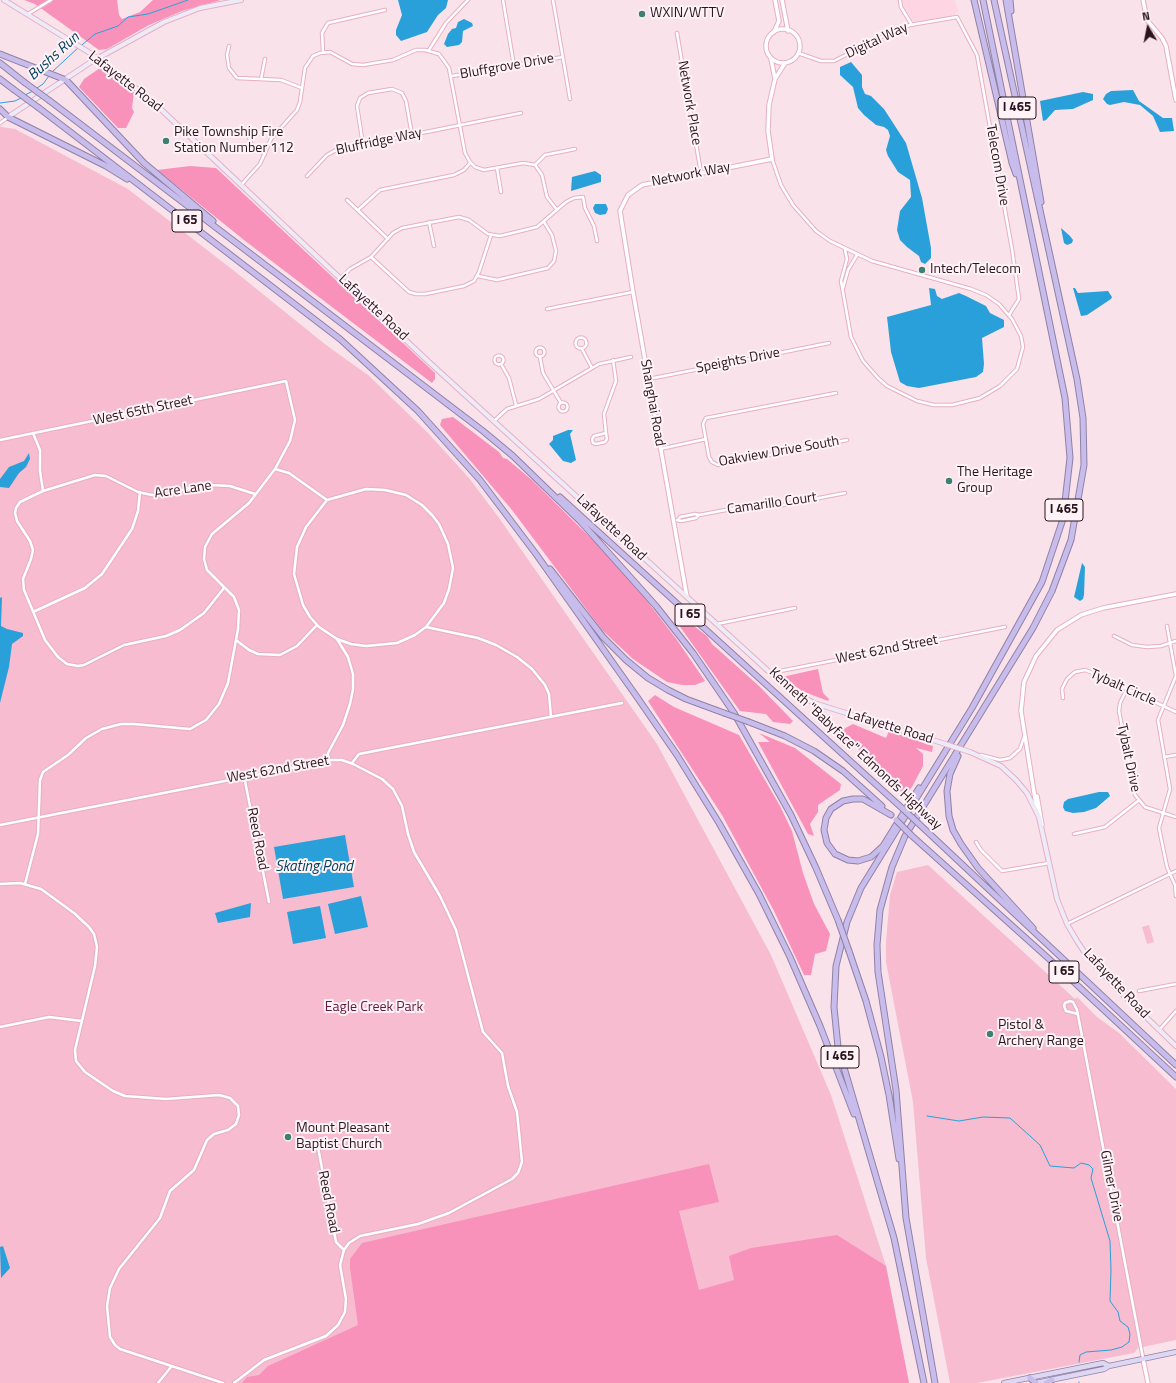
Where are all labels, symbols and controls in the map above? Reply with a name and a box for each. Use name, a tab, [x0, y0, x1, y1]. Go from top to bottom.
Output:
place label: WXIN/WTTV	[650, 6, 724, 22]
north arrow	[1128, 8, 1168, 48]
text: N	[1141, 8, 1151, 25]
marker: WXIN/WTTV	[637, 9, 647, 19]
street label: Digital Way	[843, 19, 911, 63]
water label: Bushs Run	[25, 29, 83, 85]
street label: Lafayette Road	[85, 48, 165, 116]
street label: Bluffgrove Drive	[459, 50, 555, 84]
street label: Network Place	[673, 59, 705, 147]
road number: I 465	[998, 97, 1036, 119]
street label: Telecom Drive	[982, 123, 1012, 207]
place label: Pike Township Fire Station Number 112	[174, 125, 294, 158]
street label: Bluffridge Way	[335, 125, 423, 159]
marker: Pike Township Fire Station Number 112	[161, 136, 171, 146]
street label: Network Way	[650, 159, 732, 191]
road number: I 65	[172, 210, 202, 232]
place label: Intech/Telecom	[930, 262, 1021, 278]
marker: Intech/Telecom	[917, 265, 927, 275]
street label: Lafayette Road	[335, 271, 411, 345]
street label: Speights Drive	[695, 345, 781, 377]
street label: Shanghai Road	[636, 358, 668, 448]
street label: West 65th Street	[92, 392, 194, 430]
street label: Oakview Drive South	[717, 433, 841, 471]
place label: The Heritage Group	[957, 465, 1033, 498]
marker: The Heritage Group	[944, 476, 954, 486]
street label: Acre Lane	[153, 478, 213, 502]
street label: Camarillo Court	[726, 489, 818, 519]
street label: Lafayette Road	[573, 491, 649, 565]
road number: I 465	[1045, 499, 1083, 521]
road number: I 65	[675, 604, 705, 626]
street label: West 62nd Street	[835, 632, 939, 668]
street label: Kenneth "Babyface" Edmonds Highway	[765, 664, 945, 834]
street label: Tybalt Circle	[1087, 666, 1159, 710]
street label: Lafayette Road	[845, 706, 935, 748]
street label: Tybalt Drive	[1113, 722, 1143, 794]
street label: West 62nd Street	[226, 753, 330, 787]
street label: Reed Road	[243, 806, 271, 872]
water label: Skating Pond	[275, 858, 353, 876]
street label: Lafayette Road	[1079, 946, 1153, 1022]
road number: I 65	[1049, 961, 1079, 983]
park label: Eagle Creek Park	[325, 1000, 423, 1016]
place label: Pistol & Archery Range	[998, 1018, 1084, 1050]
marker: Pistol & Archery Range	[985, 1029, 995, 1039]
road number: I 465	[821, 1046, 859, 1068]
place label: Mount Pleasant Baptist Church	[296, 1121, 390, 1154]
marker: Mount Pleasant Baptist Church	[283, 1132, 293, 1142]
street label: Gilmer Drive	[1096, 1149, 1126, 1223]
street label: Reed Road	[314, 1169, 342, 1235]

